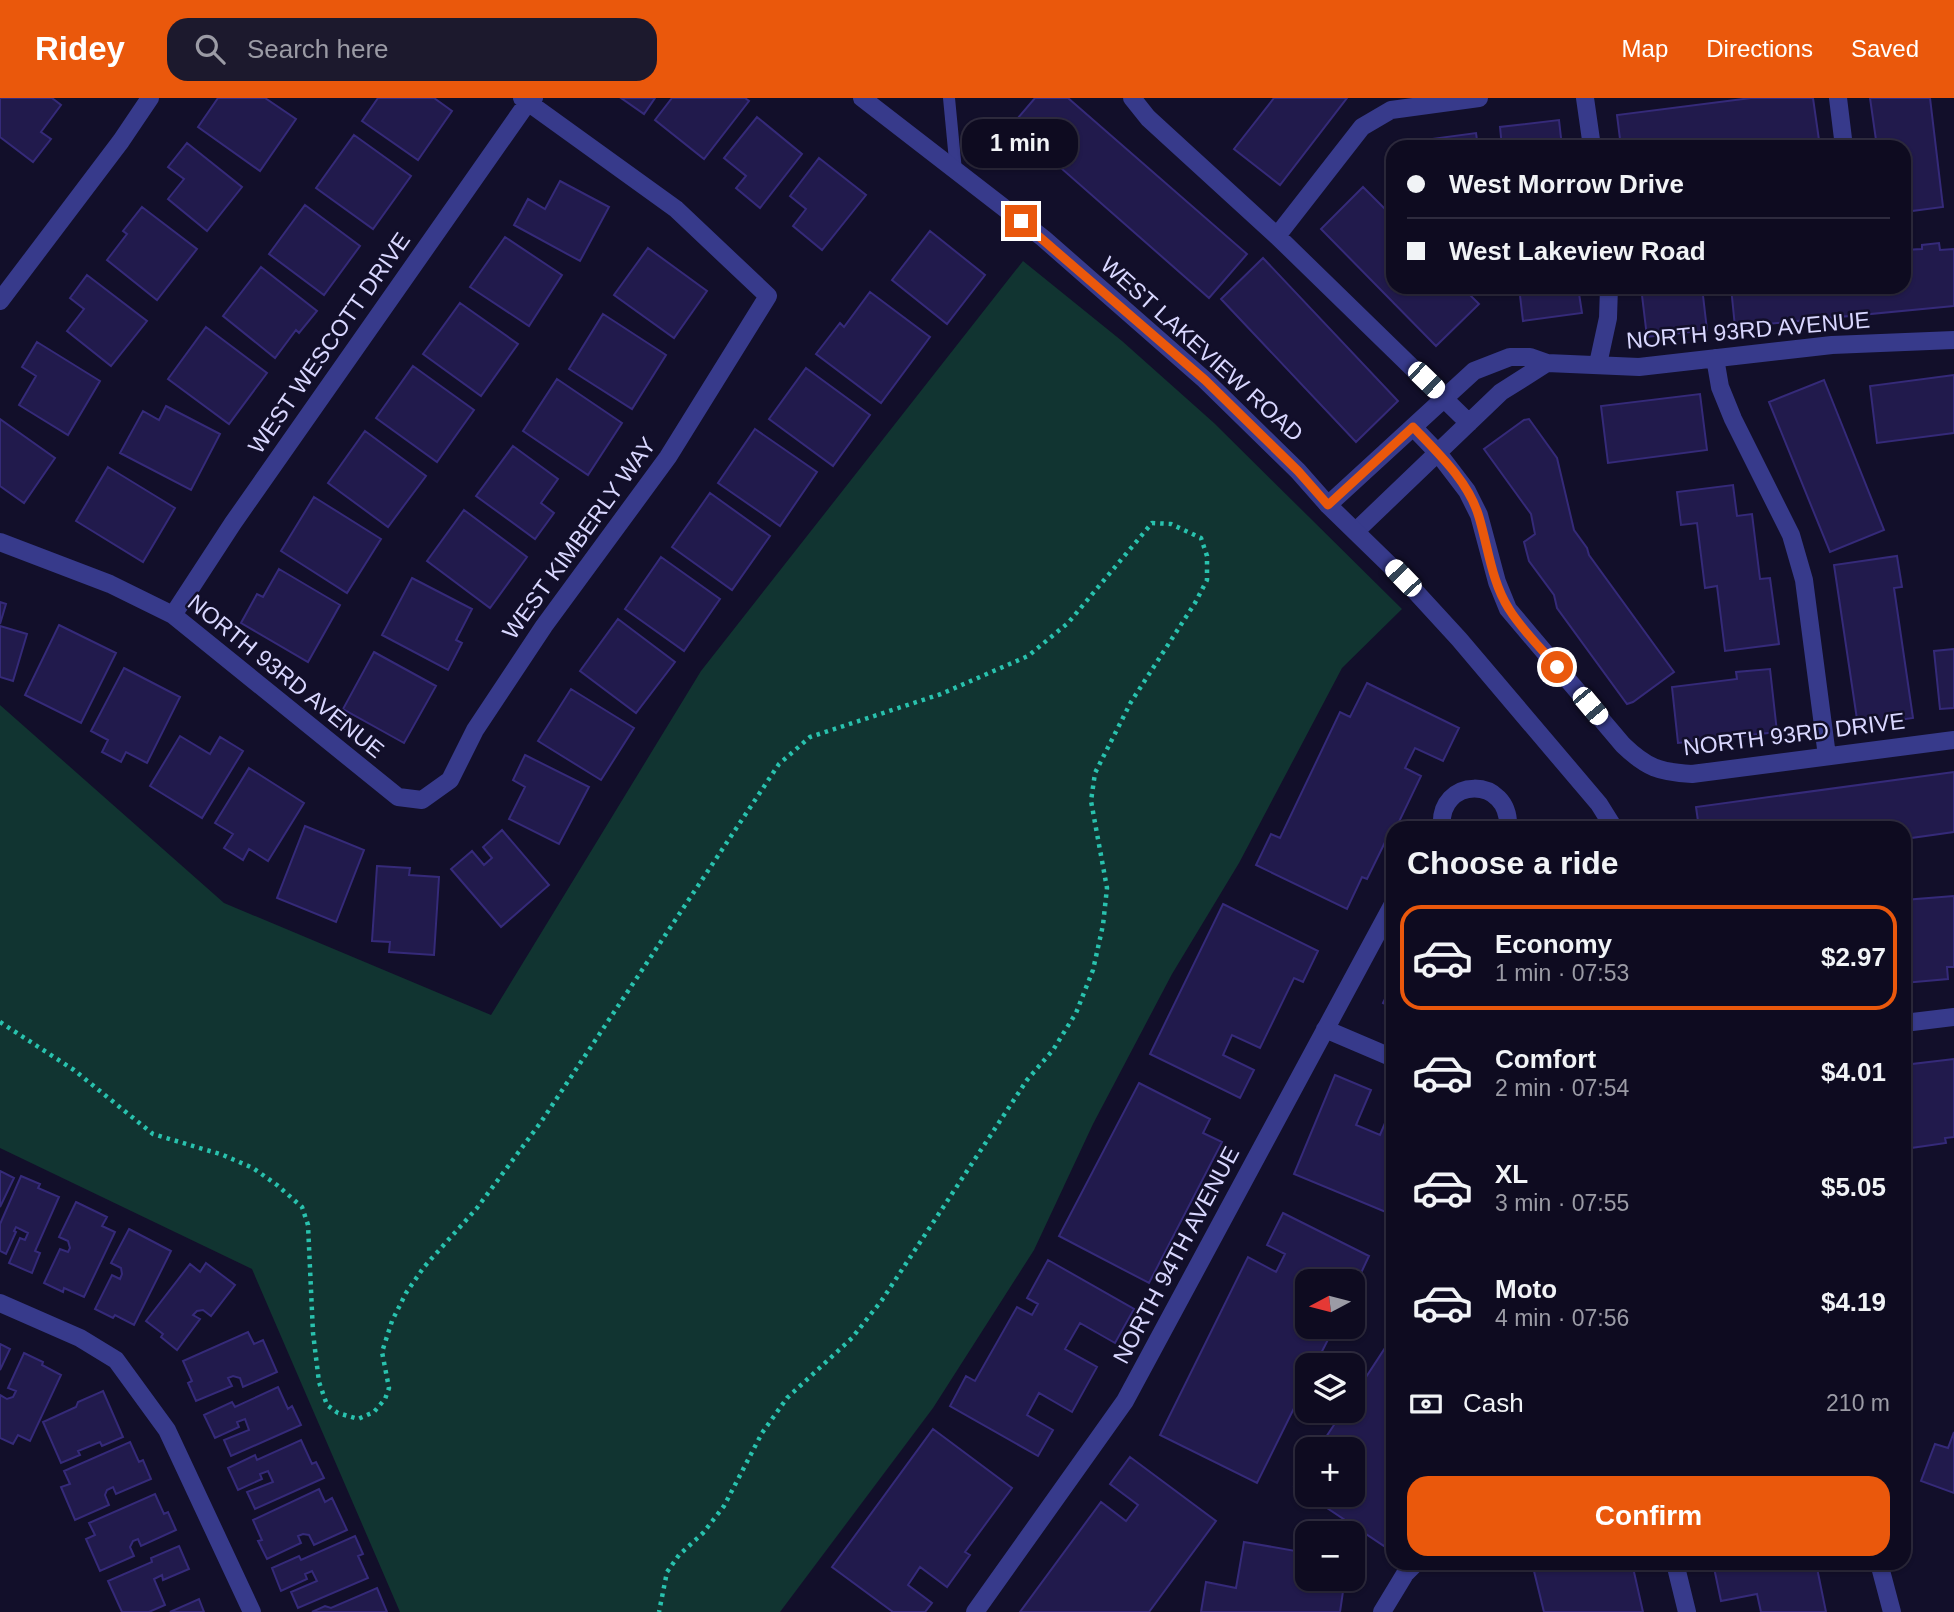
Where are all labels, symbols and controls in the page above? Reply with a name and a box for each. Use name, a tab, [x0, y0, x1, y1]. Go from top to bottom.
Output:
search box	[167, 18, 657, 81]
text: Ridey	[35, 30, 125, 67]
icon: search	[191, 30, 229, 68]
text: Search here	[247, 34, 389, 64]
text: Map	[1622, 35, 1668, 62]
text: Directions	[1706, 35, 1813, 62]
text: Saved	[1851, 35, 1919, 62]
callout: 1 min	[963, 120, 1079, 169]
text: 1 min	[990, 130, 1050, 156]
text: West Morrow Drive	[1449, 169, 1684, 199]
route end	[1005, 205, 1037, 237]
street label: WEST WESCOTT DRIVE	[243, 228, 415, 458]
text: West Lakeview Road	[1449, 236, 1706, 266]
street label: WEST LAKEVIEW ROAD	[1096, 251, 1308, 447]
street label: NORTH 93RD AVENUE	[1625, 306, 1871, 354]
car	[1404, 358, 1449, 402]
street label: WEST KIMBERLY WAY	[497, 432, 661, 644]
car	[1381, 556, 1426, 600]
street label: NORTH 93RD AVENUE	[183, 589, 389, 763]
route start	[1541, 651, 1573, 683]
car	[1569, 683, 1612, 729]
street label: NORTH 93RD DRIVE	[1682, 707, 1906, 761]
text: Choose a ride	[1407, 845, 1619, 881]
icon: car	[1411, 926, 1474, 989]
text: Economy	[1495, 929, 1612, 959]
text: $2.97	[1821, 942, 1886, 972]
text: 1 min · 07:53	[1495, 960, 1629, 986]
icon: car	[1411, 1041, 1474, 1104]
text: Comfort	[1495, 1044, 1596, 1074]
text: $4.01	[1821, 1057, 1886, 1087]
text: 2 min · 07:54	[1495, 1075, 1629, 1101]
street label: NORTH 94TH AVENUE	[1108, 1142, 1244, 1368]
icon: car	[1411, 1156, 1474, 1219]
text: XL	[1495, 1159, 1528, 1189]
text: $5.05	[1821, 1172, 1886, 1202]
text: 3 min · 07:55	[1495, 1190, 1629, 1216]
north arrow	[1295, 1269, 1365, 1339]
map controls	[1295, 1269, 1365, 1591]
icon: car	[1411, 1271, 1474, 1334]
text: Moto	[1495, 1274, 1557, 1304]
text: $4.19	[1821, 1287, 1886, 1317]
text: 4 min · 07:56	[1495, 1305, 1629, 1331]
button: layers	[1295, 1353, 1365, 1423]
icon: cash	[1407, 1385, 1445, 1423]
text: Cash	[1463, 1388, 1524, 1418]
text: 210 m	[1826, 1390, 1890, 1416]
button: +	[1295, 1437, 1365, 1507]
button: Confirm	[1407, 1476, 1890, 1556]
button: −	[1295, 1521, 1365, 1591]

